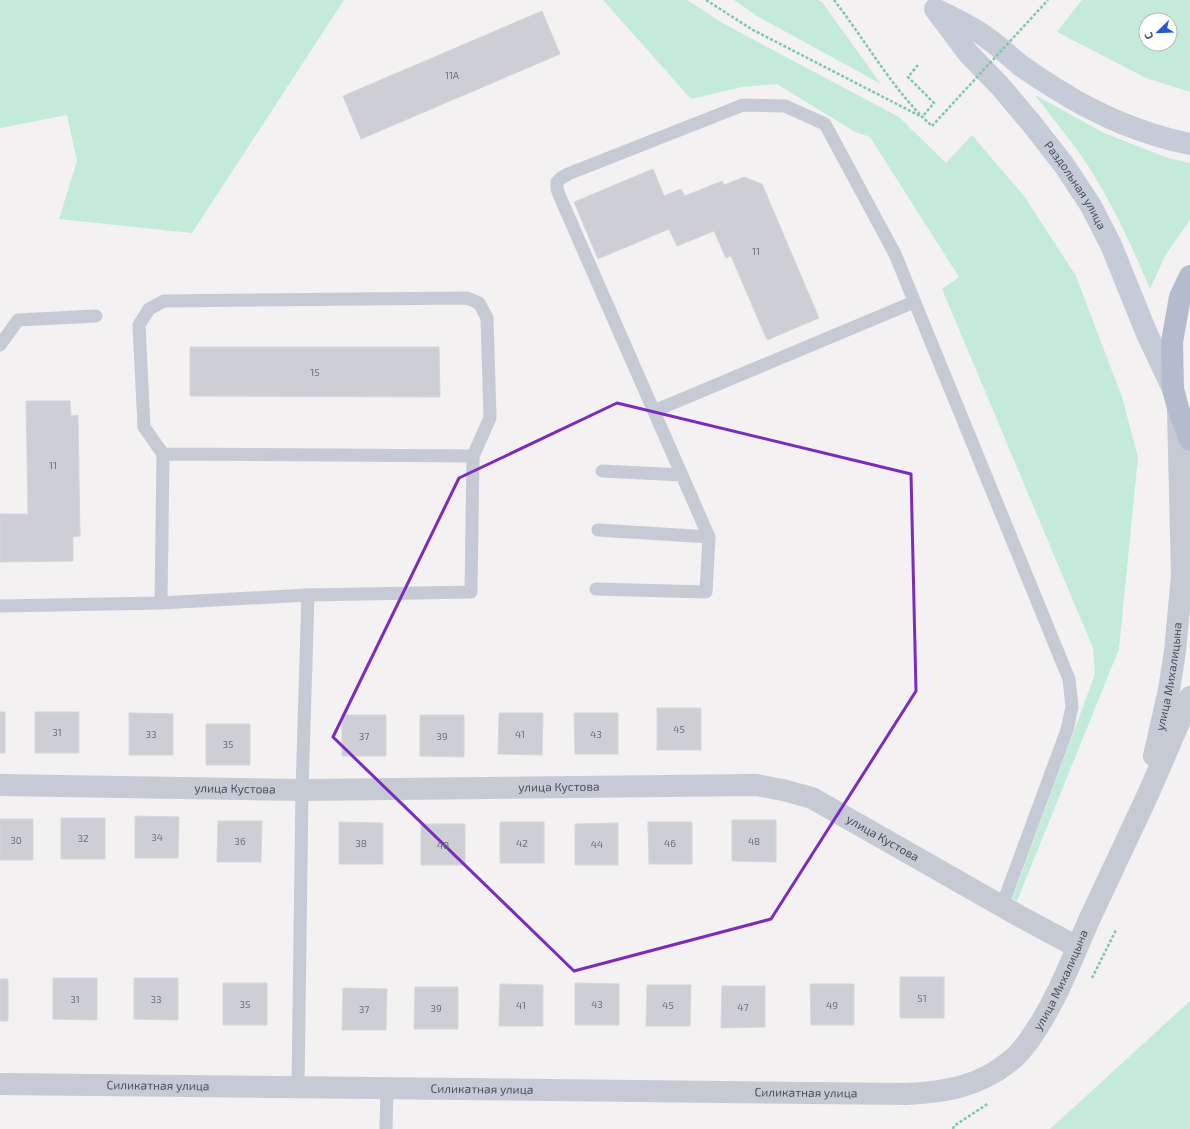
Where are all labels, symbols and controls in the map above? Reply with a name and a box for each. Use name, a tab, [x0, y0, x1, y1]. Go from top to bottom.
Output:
north arrow	[1138, 12, 1178, 52]
text: С	[1141, 30, 1156, 42]
house number: 11А	[445, 69, 460, 81]
street label: Раздольная улица	[1042, 138, 1110, 232]
house number: 11	[752, 245, 760, 257]
house number: 15	[310, 366, 320, 378]
house number: 11	[49, 459, 57, 471]
street label: улица Михалицына	[1152, 622, 1184, 732]
house number: 45	[673, 723, 685, 735]
house number: 31	[52, 726, 62, 738]
house number: 33	[145, 728, 157, 740]
house number: 41	[515, 728, 525, 740]
house number: 43	[590, 728, 602, 740]
house number: 37	[359, 730, 369, 742]
house number: 39	[436, 730, 448, 742]
house number: 35	[223, 738, 233, 750]
street label: улица Кустова	[518, 779, 600, 795]
street label: улица Кустова	[194, 780, 276, 796]
street label: улица Кустова	[844, 811, 922, 864]
house number: 34	[151, 831, 163, 843]
house number: 32	[77, 832, 89, 844]
house number: 30	[10, 834, 22, 846]
house number: 36	[234, 835, 246, 847]
house number: 48	[748, 835, 760, 847]
house number: 38	[355, 837, 367, 849]
house number: 42	[516, 837, 528, 849]
house number: 46	[664, 837, 676, 849]
house number: 44	[591, 838, 603, 850]
house number: 40	[437, 839, 449, 851]
street label: улица Михалицына	[1030, 927, 1090, 1033]
house number: 51	[917, 992, 927, 1004]
house number: 31	[70, 993, 80, 1005]
house number: 33	[150, 993, 162, 1005]
house number: 35	[240, 998, 250, 1010]
house number: 43	[591, 998, 603, 1010]
house number: 41	[516, 999, 526, 1011]
house number: 45	[662, 999, 674, 1011]
house number: 49	[826, 999, 838, 1011]
house number: 47	[737, 1001, 749, 1013]
house number: 39	[430, 1002, 442, 1014]
house number: 37	[359, 1003, 369, 1015]
street label: Силикатная улица	[106, 1077, 210, 1093]
street label: Силикатная улица	[430, 1081, 534, 1097]
street label: Силикатная улица	[754, 1084, 858, 1100]

